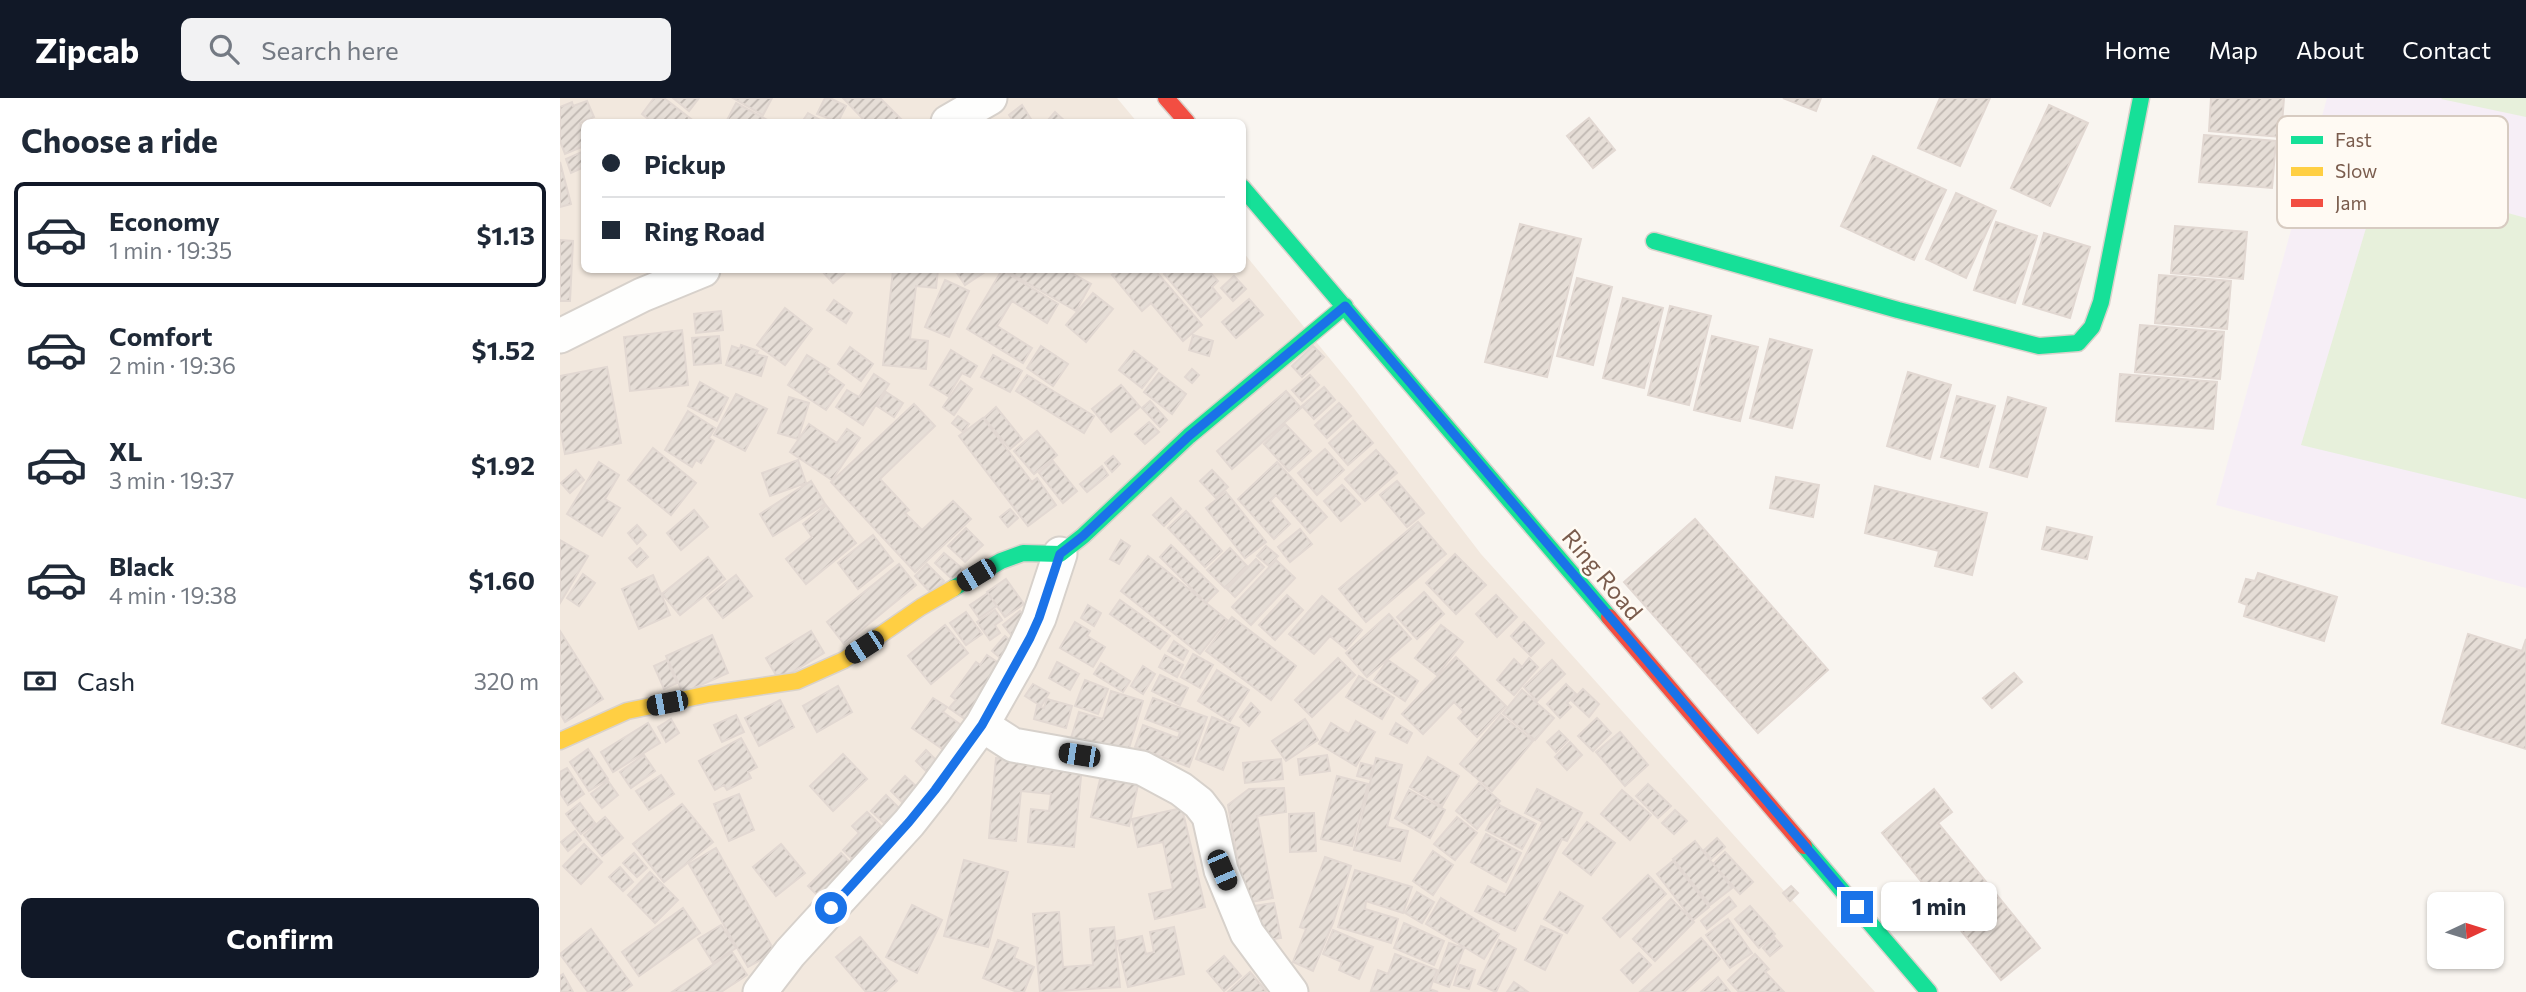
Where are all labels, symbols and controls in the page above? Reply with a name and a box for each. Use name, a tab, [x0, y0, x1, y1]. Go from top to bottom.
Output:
search box	[181, 18, 671, 81]
text: Zipcab	[35, 29, 139, 70]
icon: search	[205, 30, 243, 68]
text: Search here	[261, 34, 399, 65]
text: Home	[2105, 35, 2171, 64]
text: Map	[2209, 35, 2258, 64]
text: About	[2296, 35, 2364, 64]
text: Contact	[2402, 35, 2491, 64]
legend	[2277, 116, 2508, 228]
text: Choose a ride	[21, 120, 218, 160]
text: Fast	[2335, 128, 2372, 151]
text: Pickup	[644, 148, 726, 179]
text: Slow	[2335, 159, 2377, 182]
text: Jam	[2335, 191, 2367, 214]
icon: car	[25, 203, 88, 266]
text: Economy	[109, 205, 220, 236]
text: Ring Road	[644, 215, 765, 246]
text: $1.13	[476, 219, 535, 250]
text: 1 min · 19:35	[109, 236, 232, 264]
icon: car	[25, 318, 88, 381]
text: Comfort	[109, 320, 212, 351]
text: $1.52	[471, 334, 535, 365]
text: 2 min · 19:36	[109, 351, 236, 379]
icon: car	[25, 433, 88, 496]
text: XL	[109, 435, 143, 466]
text: $1.92	[471, 449, 535, 480]
text: 3 min · 19:37	[109, 466, 234, 494]
street label: Ring Road	[1557, 523, 1649, 625]
icon: car	[25, 548, 88, 611]
text: Black	[109, 550, 175, 581]
car	[953, 555, 1000, 595]
text: $1.60	[468, 564, 535, 595]
text: 4 min · 19:38	[109, 581, 237, 609]
car	[841, 627, 888, 667]
icon: cash	[21, 662, 59, 700]
text: Cash	[77, 665, 135, 696]
text: 320 m	[474, 667, 539, 695]
car	[645, 689, 690, 717]
car	[1057, 741, 1102, 769]
car	[1205, 847, 1240, 893]
callout: 1 min	[1882, 882, 1997, 932]
route end	[1841, 891, 1873, 923]
route start	[815, 892, 847, 924]
text: 1 min	[1912, 892, 1966, 920]
north arrow	[2427, 892, 2504, 970]
map controls	[2427, 892, 2504, 969]
button: Confirm	[21, 898, 539, 978]

